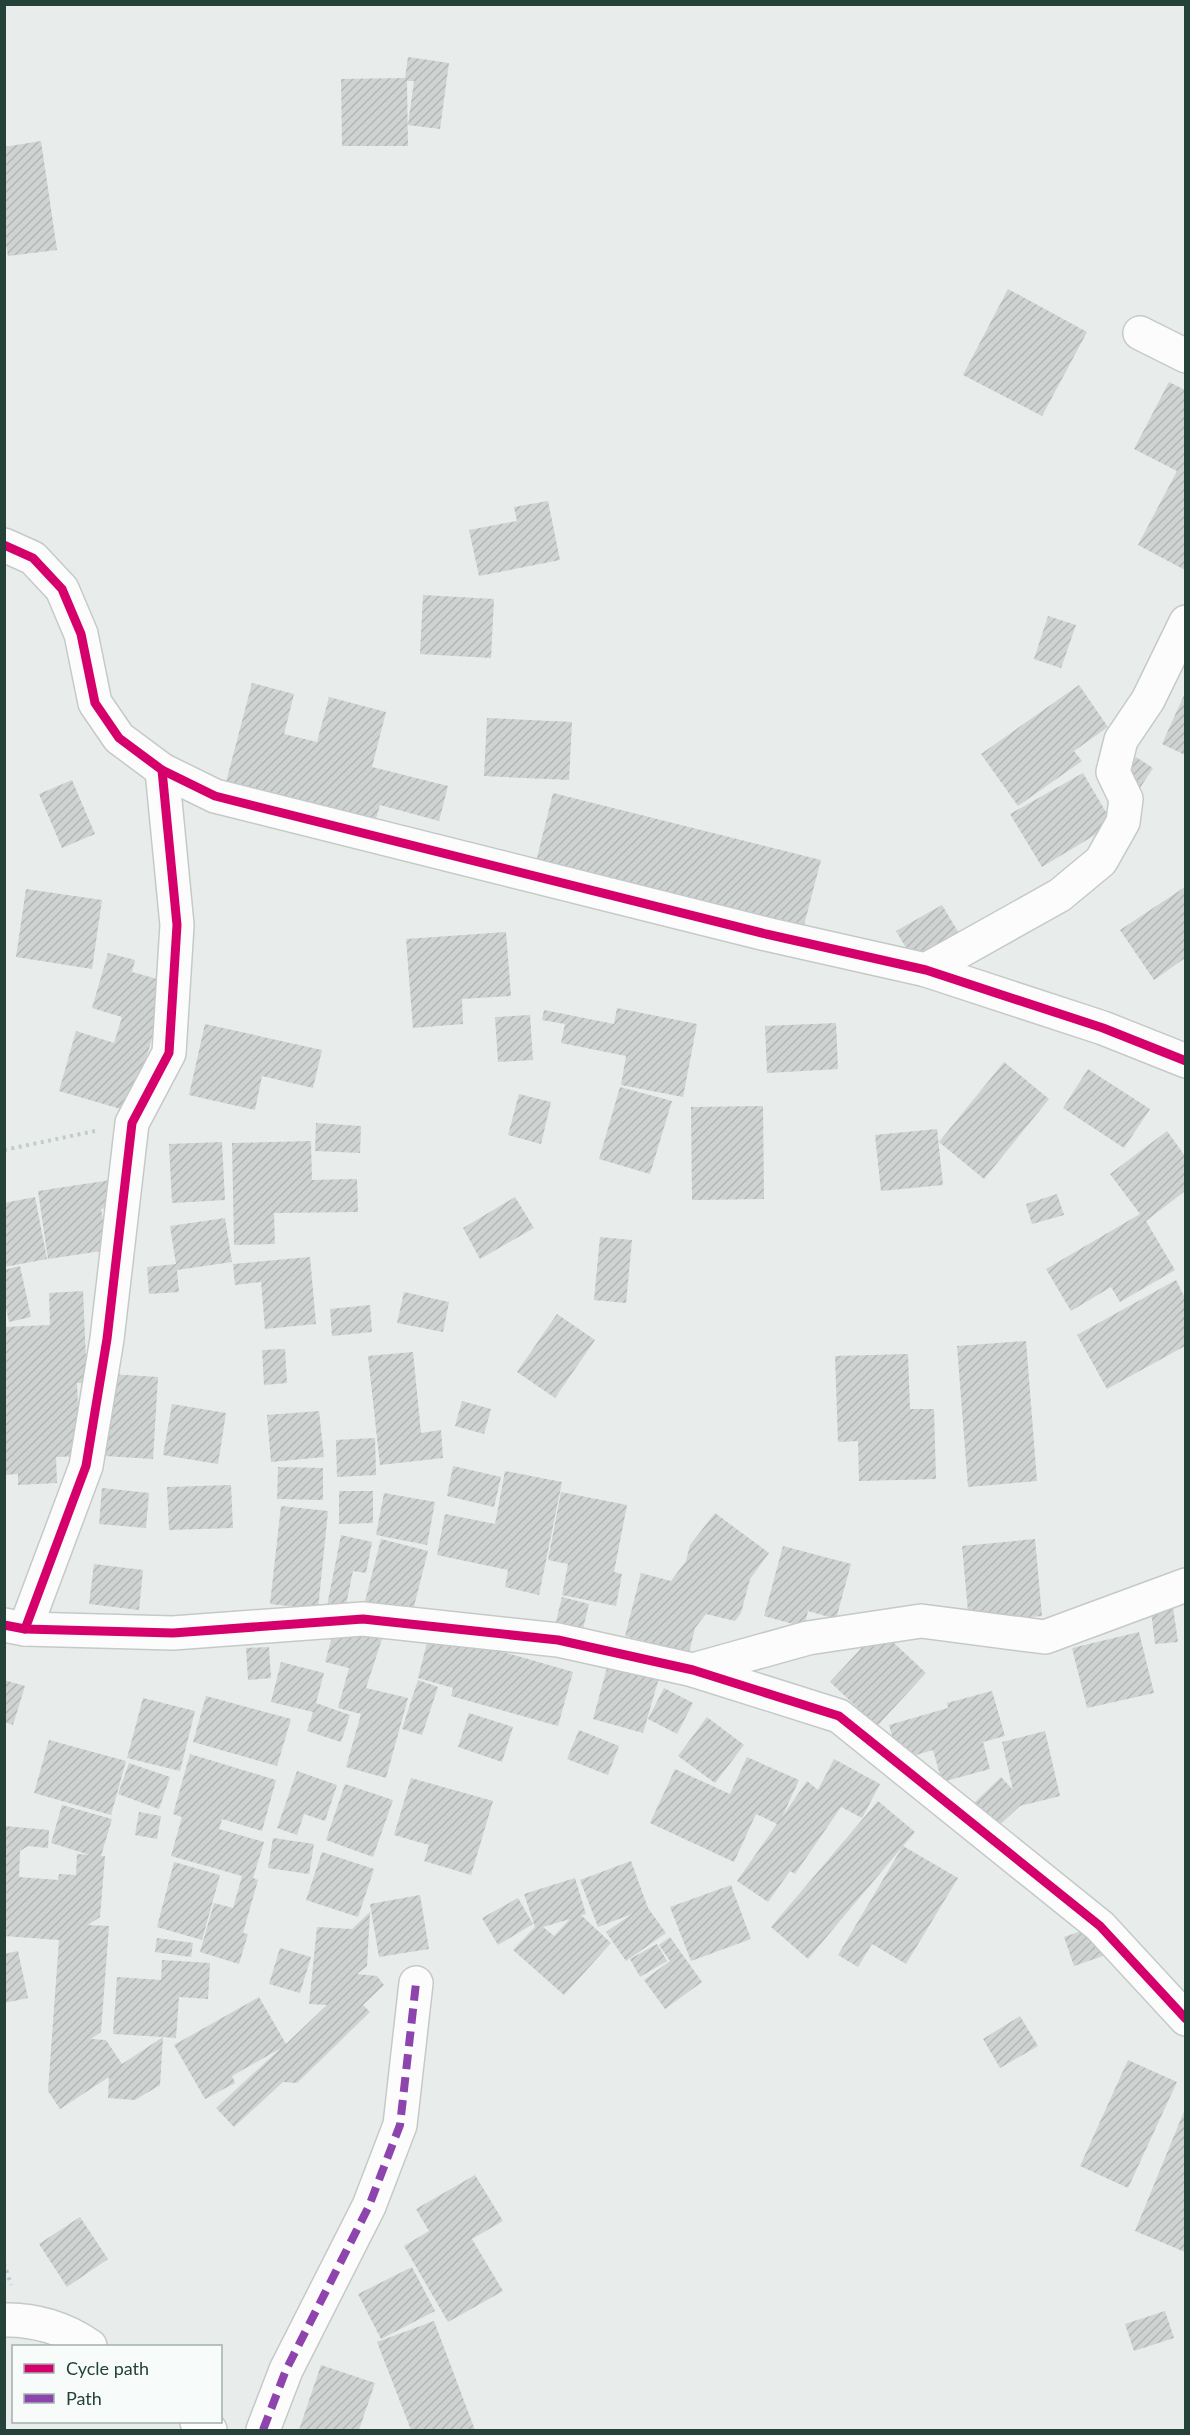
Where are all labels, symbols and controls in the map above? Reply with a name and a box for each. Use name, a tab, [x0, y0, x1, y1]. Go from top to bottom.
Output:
legend	[12, 2345, 222, 2423]
text: Cycle path	[66, 2357, 149, 2379]
text: Path	[66, 2387, 102, 2409]

